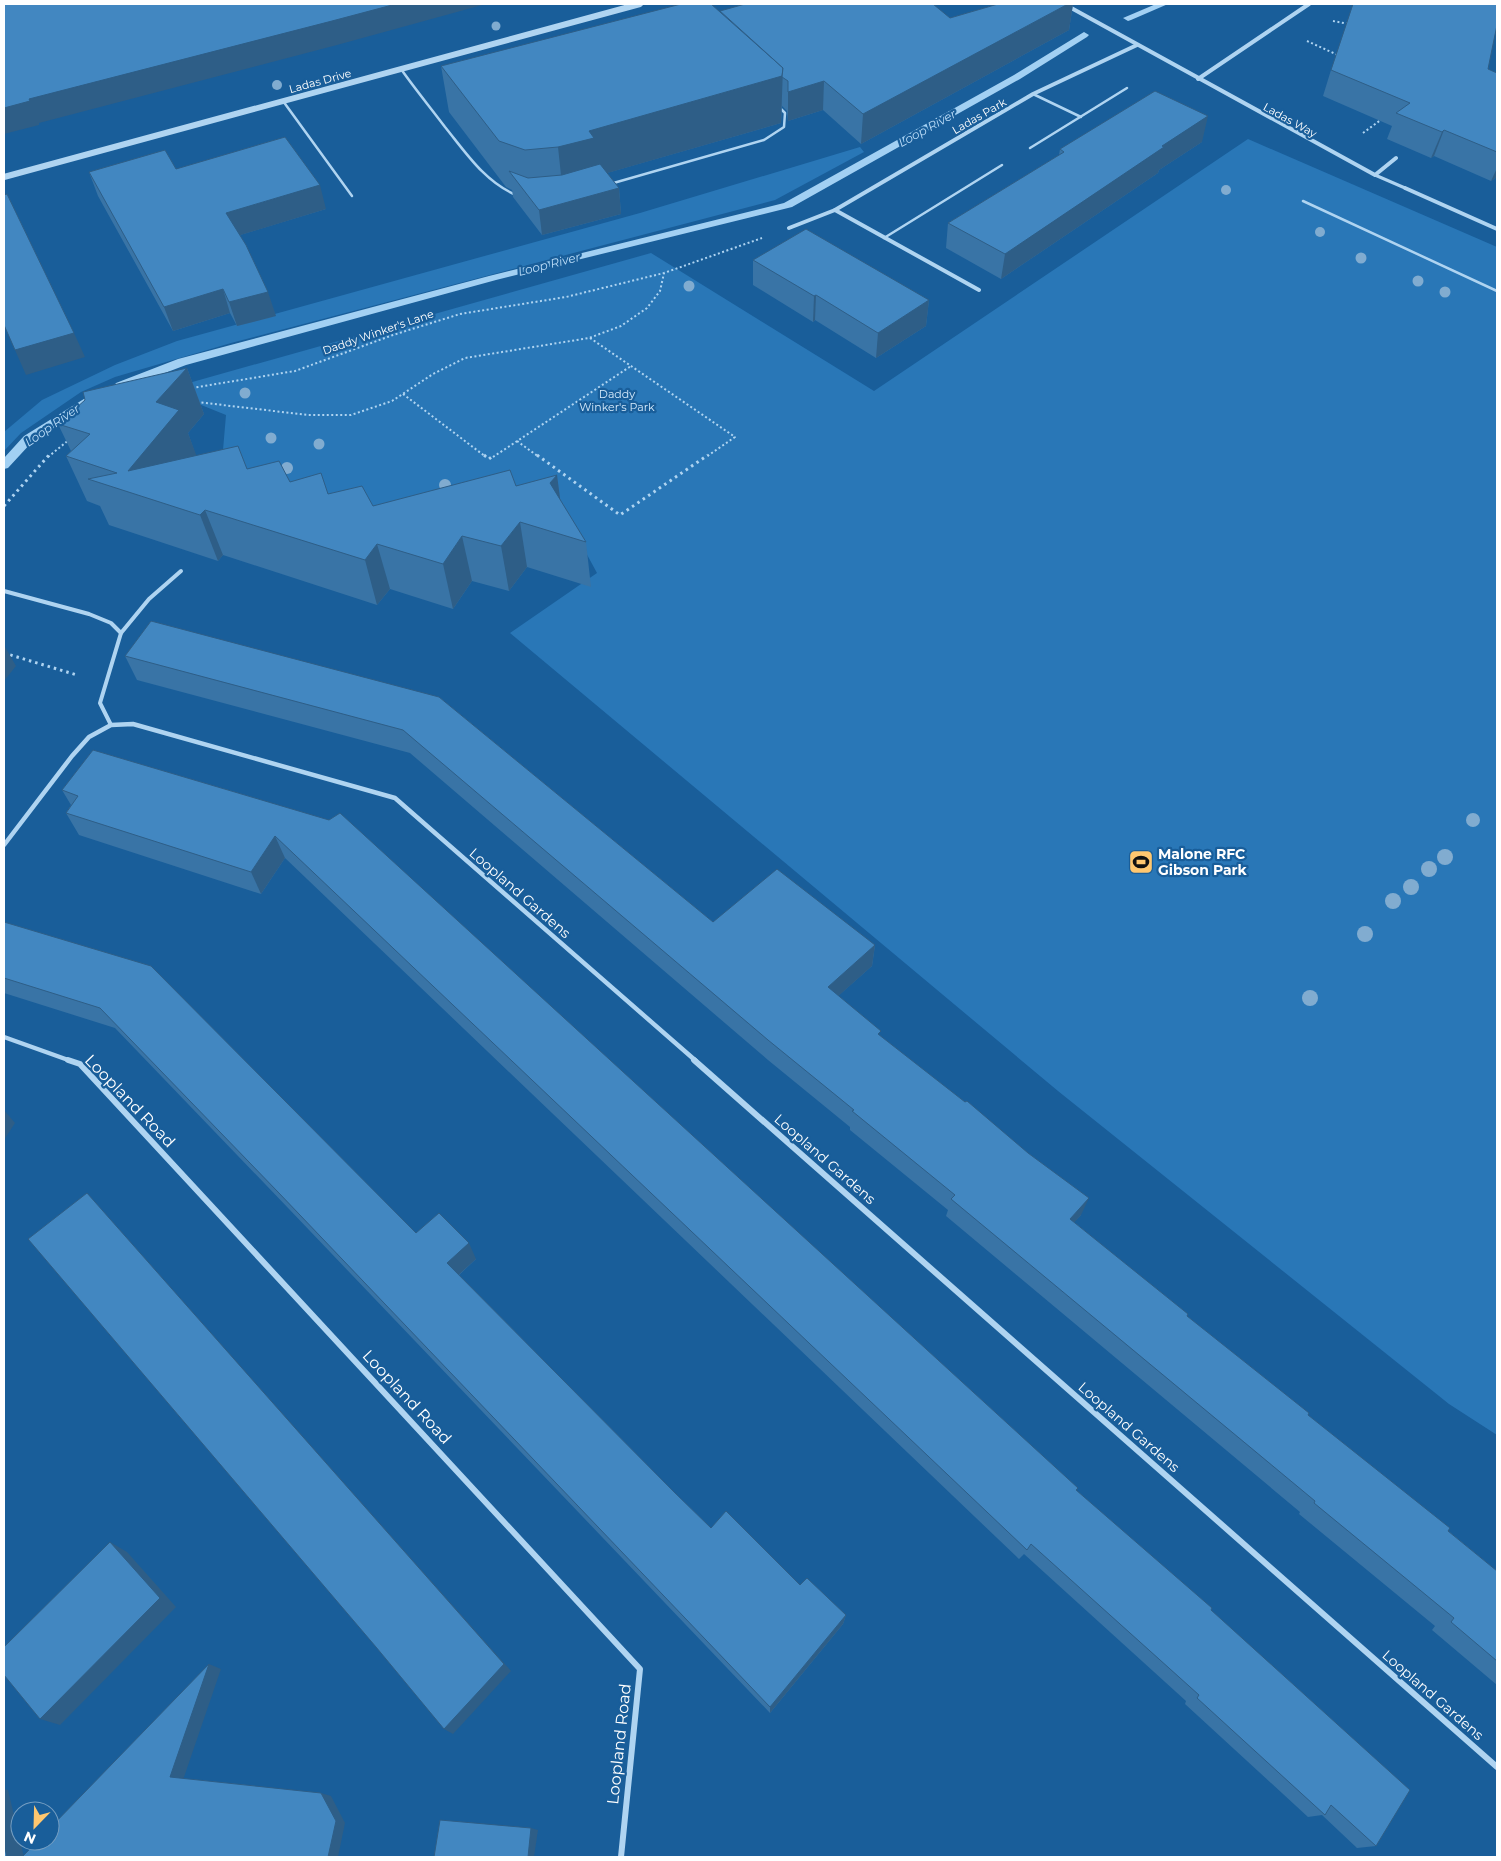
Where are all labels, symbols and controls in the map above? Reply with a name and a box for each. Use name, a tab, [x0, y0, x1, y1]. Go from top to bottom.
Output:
street label: Ladas Drive	[287, 66, 353, 96]
street label: Ladas Park	[949, 95, 1009, 137]
street label: Ladas Way	[1261, 100, 1319, 140]
water label: Loop River	[896, 106, 959, 150]
water label: Loop River	[516, 249, 582, 279]
street label: Daddy Winker's Lane	[321, 306, 436, 358]
park label: Daddy Winker's Park	[579, 387, 655, 414]
water label: Loop River	[22, 401, 83, 449]
street label: Loopland Gardens	[466, 844, 575, 942]
place label: Malone RFC Gibson Park	[1158, 845, 1248, 879]
sports icon: Malone RFC Gibson Park	[1128, 849, 1154, 875]
street label: Loopland Road	[81, 1051, 179, 1151]
street label: Loopland Gardens	[771, 1110, 880, 1208]
street label: Loopland Road	[359, 1346, 455, 1448]
street label: Loopland Gardens	[1075, 1378, 1184, 1476]
street label: Loopland Gardens	[1379, 1646, 1488, 1744]
street label: Loopland Road	[603, 1683, 635, 1805]
north arrow	[10, 1801, 60, 1851]
text: N	[21, 1827, 39, 1848]

